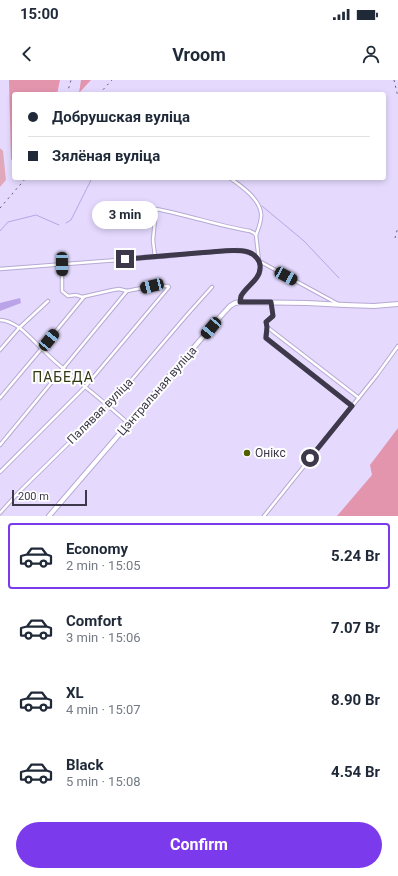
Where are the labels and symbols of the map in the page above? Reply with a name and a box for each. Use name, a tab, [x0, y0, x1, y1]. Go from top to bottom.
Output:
callout: 3 min	[92, 201, 158, 229]
route end	[116, 250, 134, 268]
car	[56, 252, 68, 276]
car	[273, 265, 299, 287]
car	[139, 277, 165, 295]
car	[199, 315, 223, 341]
car	[37, 327, 61, 353]
street label: Цэнтральная вуліца	[115, 344, 199, 438]
district label: ПАБЕДА	[32, 369, 94, 385]
street label: Палявая вуліца	[64, 375, 136, 447]
place label: Онікс	[255, 446, 286, 460]
marker: Онікс	[242, 448, 252, 458]
route start	[301, 449, 319, 467]
scale bar	[12, 488, 87, 507]

